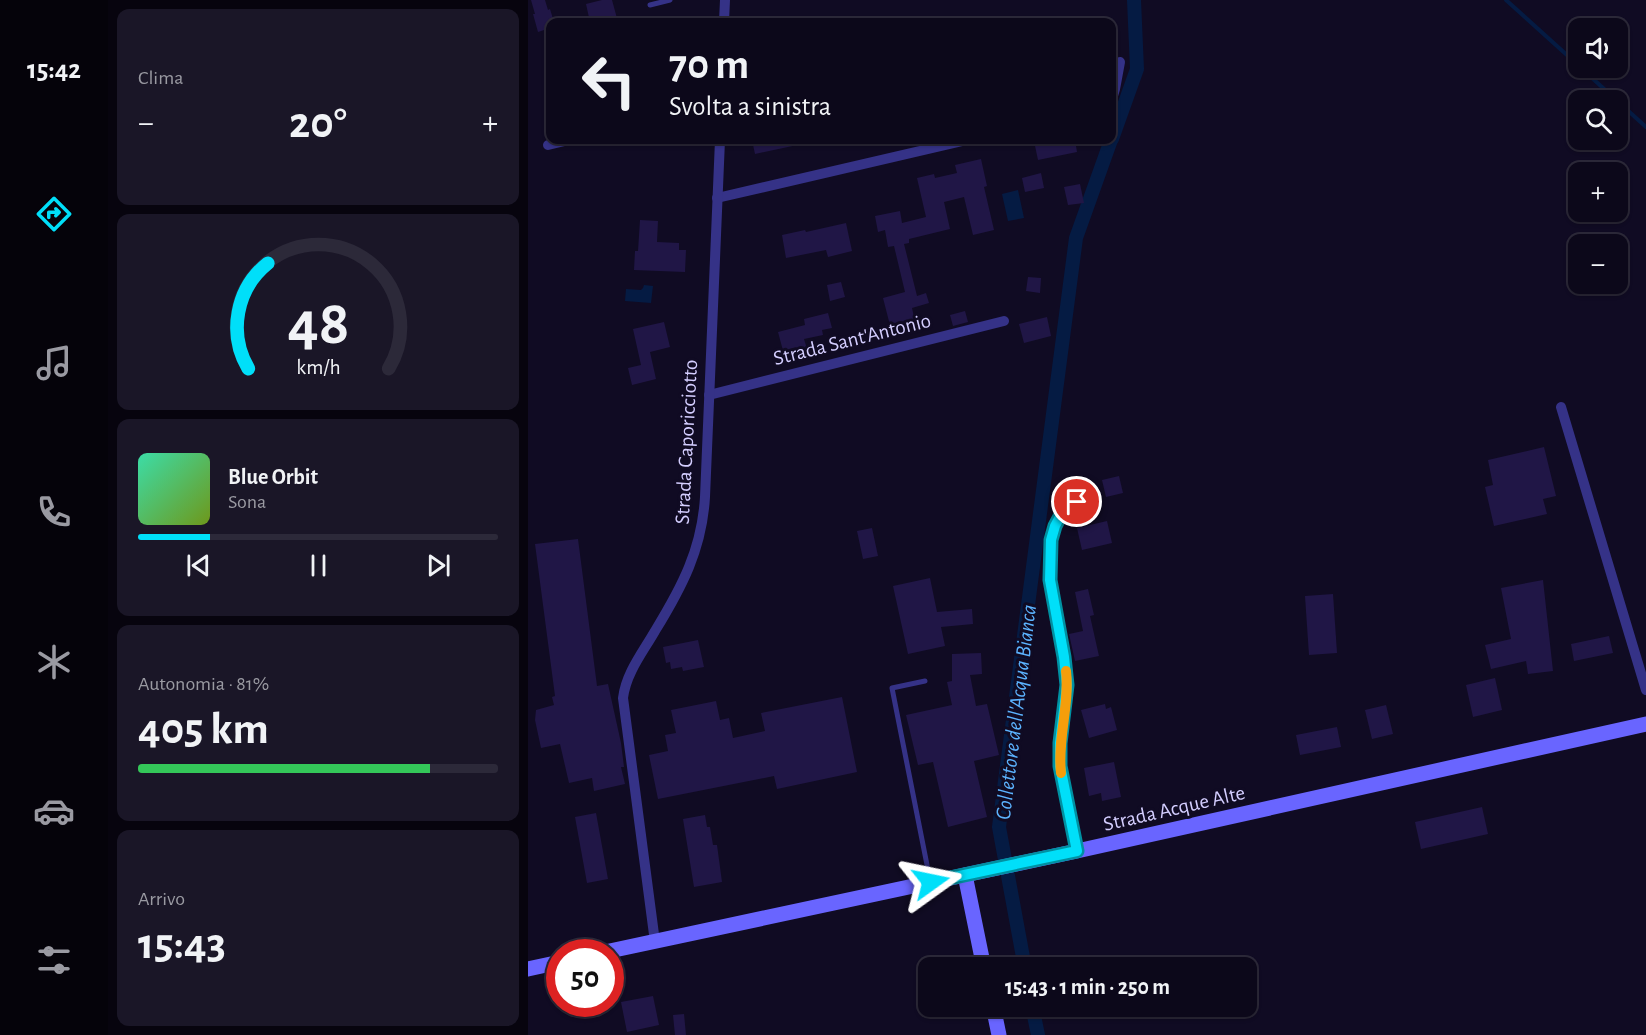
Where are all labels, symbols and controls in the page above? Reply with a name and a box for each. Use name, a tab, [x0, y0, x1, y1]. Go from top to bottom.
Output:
map controls	[1568, 18, 1628, 294]
button: sound	[1568, 18, 1628, 78]
icon: left	[570, 42, 648, 120]
text: 70 m	[669, 44, 749, 86]
text: 15:42	[27, 56, 81, 83]
text: Clima	[138, 68, 183, 88]
button: search	[1568, 90, 1628, 150]
text: Svolta a sinistra	[669, 93, 831, 120]
text: 20°	[289, 101, 347, 146]
text: −	[138, 107, 154, 140]
text: +	[482, 107, 498, 140]
button: +	[1568, 162, 1628, 222]
icon: directions	[33, 193, 75, 235]
button: −	[1568, 234, 1628, 294]
text: 48	[287, 293, 349, 355]
street label: Strada Sant'Antonio	[771, 310, 933, 369]
icon: music	[33, 342, 75, 384]
text: km/h	[296, 358, 340, 379]
street label: Strada Caporicciotto	[672, 359, 701, 525]
text: Blue Orbit	[228, 466, 318, 488]
pin	[1051, 476, 1102, 527]
icon: arrive	[1060, 485, 1093, 518]
icon: phone	[33, 491, 75, 533]
text: Sona	[228, 492, 266, 512]
icon: previous	[182, 549, 215, 582]
icon: pause	[302, 549, 335, 582]
icon: next	[422, 549, 455, 582]
water label: Collettore dell'Acqua Bianca	[992, 603, 1040, 821]
icon: climate	[33, 641, 75, 683]
text: Autonomia · 81%	[138, 674, 269, 694]
text: 405 km	[138, 707, 269, 752]
street label: Strada Acque Alte	[1101, 782, 1247, 835]
icon: car	[33, 790, 75, 832]
position arrow	[899, 850, 963, 914]
text: Arrivo	[138, 889, 185, 909]
text: 15:43	[138, 922, 226, 967]
icon: filters	[33, 939, 75, 981]
speed limit sign: 50	[546, 939, 624, 1017]
text: 15:43 · 1 min · 250 m	[1005, 976, 1170, 998]

